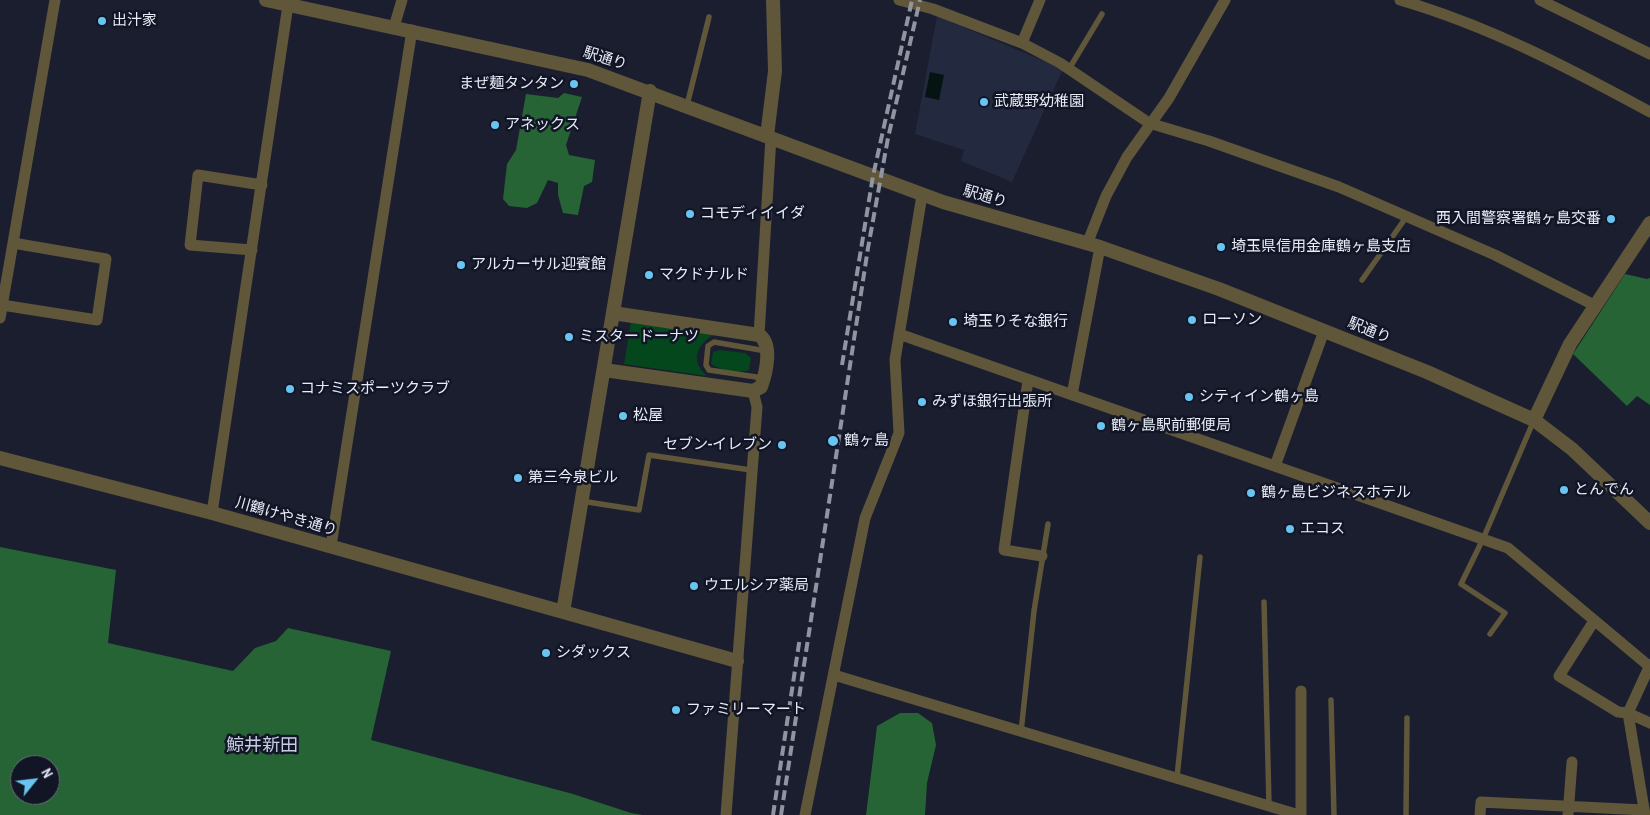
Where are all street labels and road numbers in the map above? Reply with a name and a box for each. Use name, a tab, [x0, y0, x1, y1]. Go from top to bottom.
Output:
street label: 駅通り	[581, 44, 629, 74]
street label: 駅通り	[961, 182, 1009, 212]
street label: 駅通り	[1345, 314, 1393, 348]
street label: 川鶴けやき通り	[233, 494, 339, 540]

